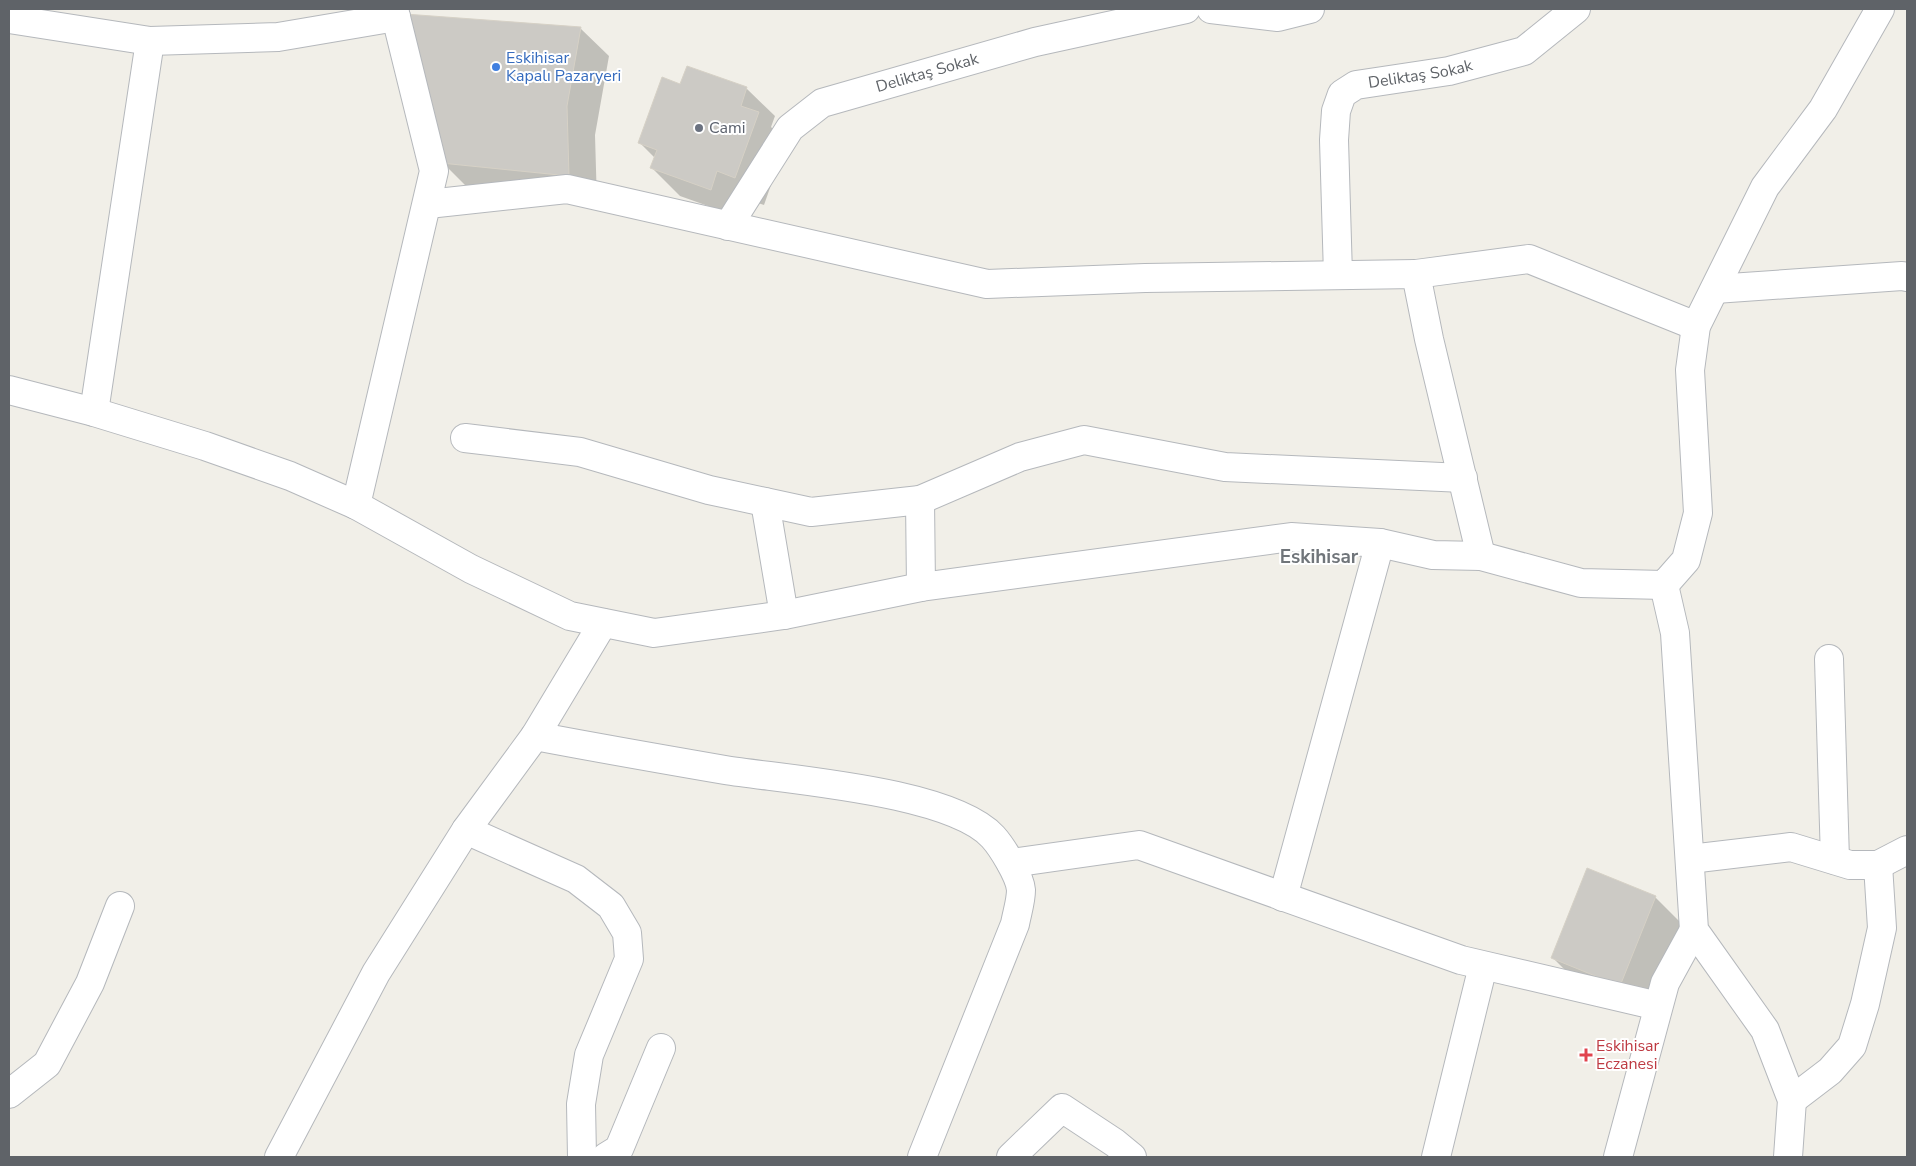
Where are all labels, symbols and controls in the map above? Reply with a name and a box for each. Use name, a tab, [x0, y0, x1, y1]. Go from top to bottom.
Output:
place label: Eskihisar Kapalı Pazaryeri	[506, 47, 621, 87]
street label: Deliktaş Sokak	[873, 47, 982, 98]
street label: Deliktaş Sokak	[1367, 54, 1476, 94]
marker: Eskihisar Kapalı Pazaryeri	[490, 61, 502, 73]
place label: Cami	[709, 117, 745, 139]
marker: Cami	[693, 122, 705, 134]
district label: Eskihisar	[1280, 544, 1359, 570]
place label: Eskihisar Eczanesi	[1596, 1035, 1660, 1075]
marker: Eskihisar Eczanesi	[1580, 1049, 1592, 1061]

